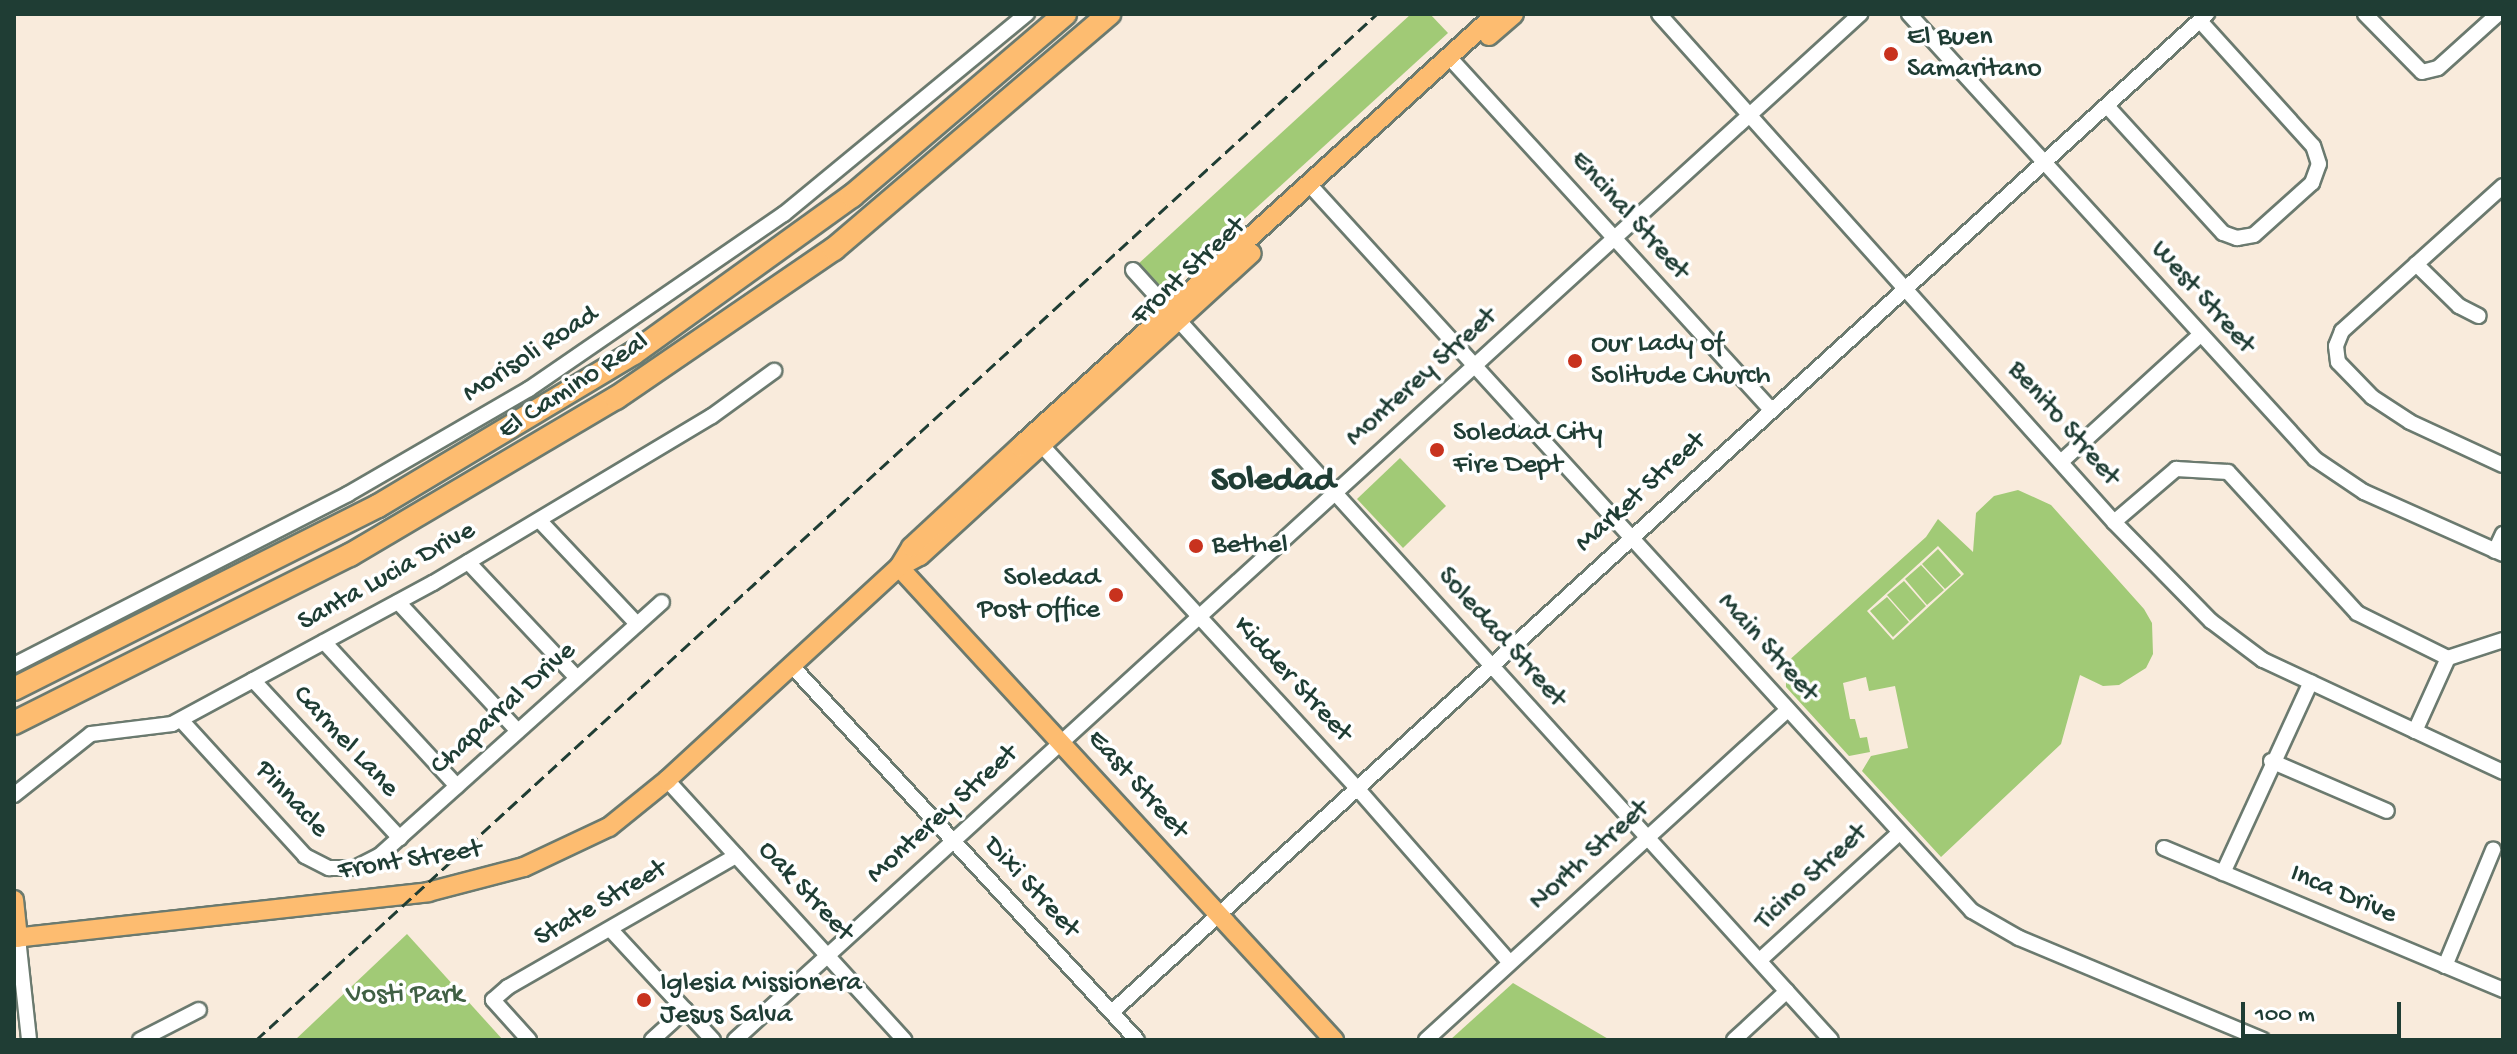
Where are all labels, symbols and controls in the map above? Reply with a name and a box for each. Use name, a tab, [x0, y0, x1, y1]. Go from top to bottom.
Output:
place label: El Buen Samaritano	[1907, 21, 2042, 87]
marker: El Buen Samaritano	[1882, 45, 1900, 63]
street label: Encinal Street	[1562, 144, 1696, 288]
street label: Front Street	[1125, 210, 1253, 334]
street label: West Street	[2142, 234, 2262, 362]
street label: Morisoli Road	[457, 299, 605, 411]
street label: Monterey Street	[1339, 301, 1505, 455]
street label: El Camino Real	[493, 326, 655, 448]
place label: Our Lady of Solitude Church	[1591, 328, 1771, 394]
marker: Our Lady of Solitude Church	[1566, 352, 1584, 370]
street label: Benito Street	[1999, 354, 2127, 494]
place label: Soledad City Fire Dept	[1453, 417, 1603, 483]
street label: Market Street	[1569, 425, 1713, 561]
marker: Soledad City Fire Dept	[1428, 441, 1446, 459]
district label: Soledad	[1211, 460, 1335, 504]
street label: Santa Lucia Drive	[292, 514, 482, 640]
place label: Bethel	[1212, 529, 1288, 563]
marker: Bethel	[1187, 537, 1205, 555]
street label: Soledad Street	[1429, 561, 1573, 715]
place label: Soledad Post Office	[978, 562, 1100, 628]
marker: Soledad Post Office	[1107, 586, 1125, 604]
street label: Main Street	[1709, 586, 1825, 710]
street label: Kidder Street	[1225, 610, 1359, 750]
street label: Chaparral Drive	[424, 635, 584, 783]
street label: Carmel Lane	[285, 679, 405, 805]
street label: East Street	[1079, 723, 1195, 847]
street label: Monterey Street	[860, 738, 1026, 892]
street label: Pinnacle	[247, 754, 335, 846]
street label: North Street	[1523, 793, 1657, 919]
street label: Ticino Street	[1749, 817, 1875, 939]
street label: Dixi Street	[976, 830, 1086, 946]
street label: Front Street	[336, 833, 484, 889]
street label: Oak Street	[750, 834, 860, 950]
street label: State Street	[529, 853, 673, 955]
street label: Inca Drive	[2285, 858, 2401, 932]
place label: Iglesia Missionera Jesus Salva	[660, 967, 862, 1033]
park label: Vosti Park	[346, 979, 464, 1013]
scale bar	[2245, 986, 2405, 1036]
marker: Iglesia Missionera Jesus Salva	[635, 991, 653, 1009]
text: 100 m	[2255, 1001, 2315, 1030]

